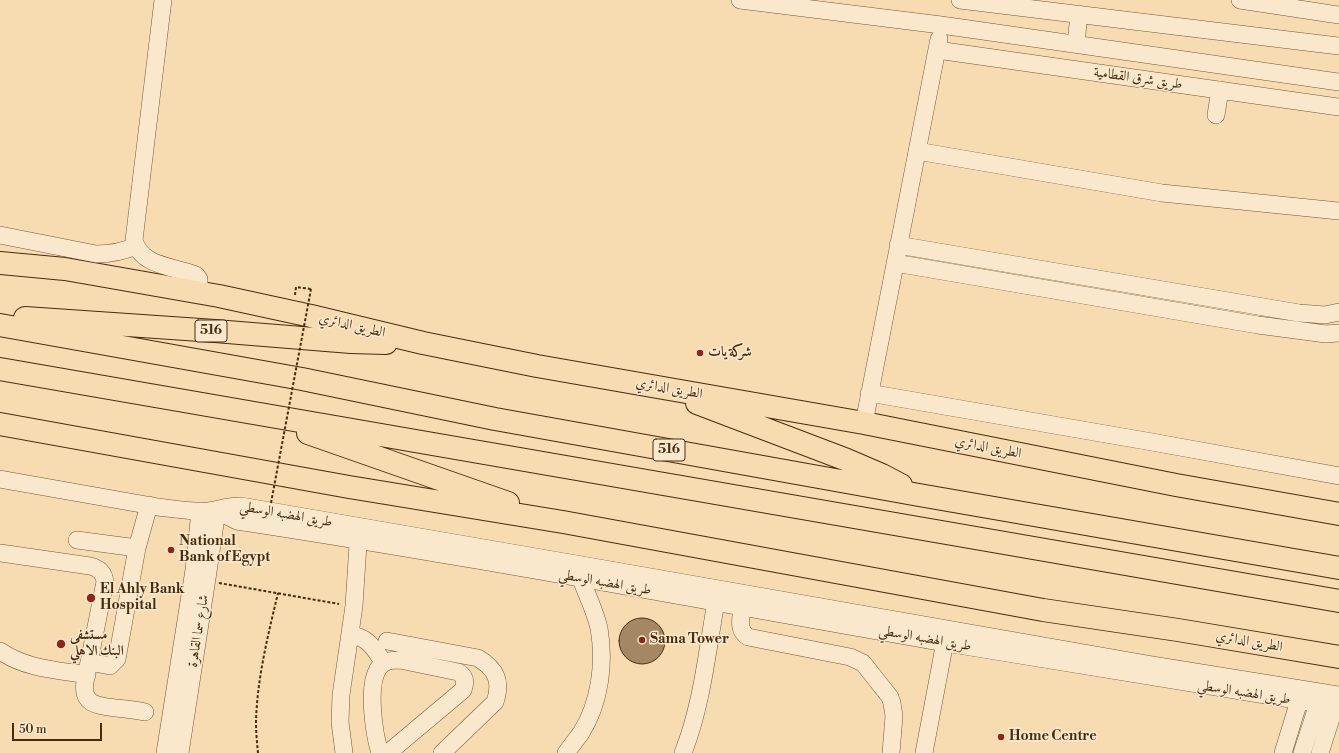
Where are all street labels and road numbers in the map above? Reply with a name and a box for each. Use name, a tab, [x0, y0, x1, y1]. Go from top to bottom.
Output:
street label: طريق شرق القطامية	[1093, 64, 1183, 94]
street label: الطريق الدائري	[317, 310, 387, 342]
road number: 516	[195, 320, 227, 342]
street label: الطريق الدائري	[634, 375, 704, 403]
street label: الطريق الدائري	[953, 433, 1023, 463]
road number: 516	[653, 439, 685, 461]
street label: طريق الهضبه الوسطي	[238, 499, 334, 531]
street label: طريق الهضبه الوسطي	[557, 567, 653, 599]
street label: شارع سما القاهرة	[185, 593, 213, 669]
street label: طريق الهضبه الوسطي	[877, 623, 973, 655]
street label: الطريق الدائري	[1214, 628, 1284, 656]
street label: طريق الهضبه الوسطي	[1196, 677, 1292, 709]

